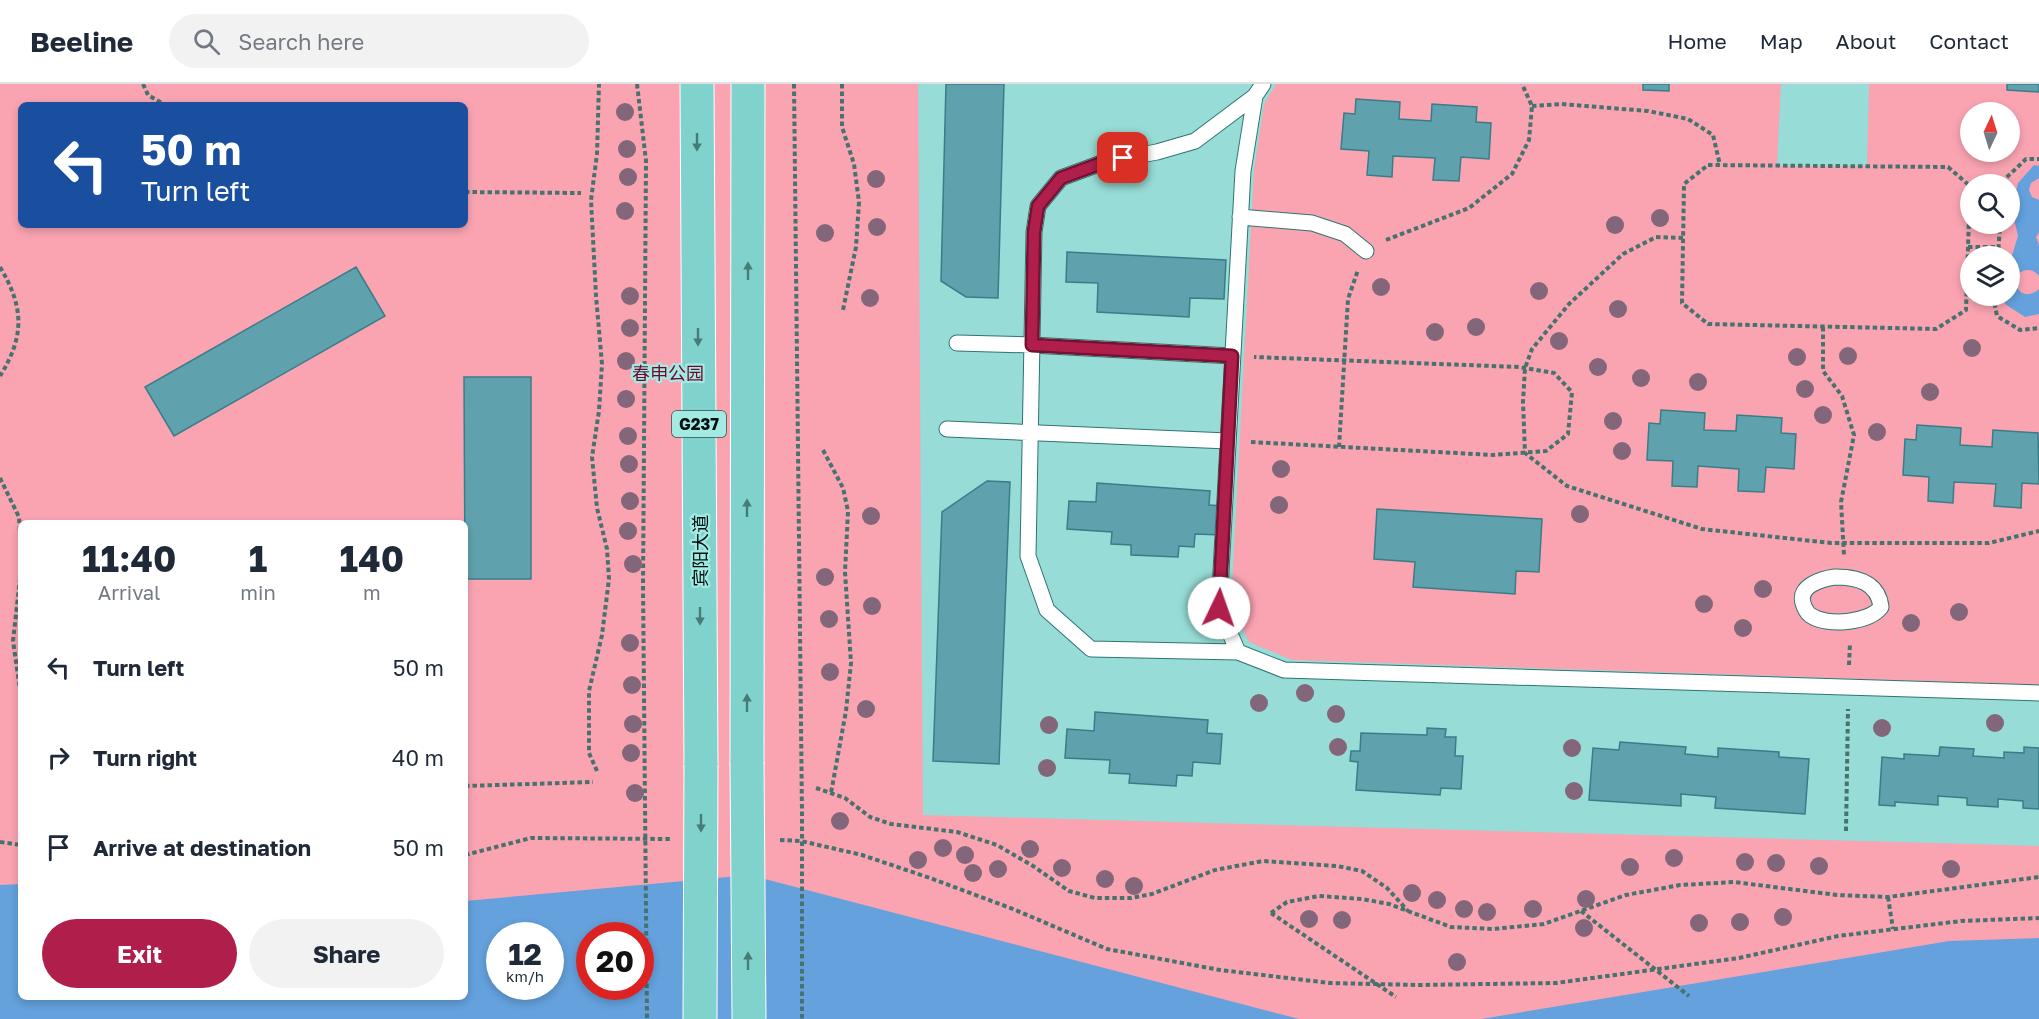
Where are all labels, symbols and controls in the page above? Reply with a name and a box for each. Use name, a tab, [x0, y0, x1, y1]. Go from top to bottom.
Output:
search box	[169, 14, 589, 68]
text: Beeline	[30, 25, 133, 58]
icon: search	[190, 25, 223, 58]
text: Search here	[238, 28, 364, 55]
text: Home	[1667, 28, 1727, 54]
text: Map	[1760, 28, 1803, 54]
text: About	[1836, 28, 1896, 54]
text: Contact	[1929, 28, 2009, 54]
north arrow	[1960, 102, 2020, 162]
map controls	[1960, 102, 2020, 306]
text: 50 m	[141, 124, 241, 174]
icon: left	[42, 126, 120, 204]
pin	[1097, 132, 1148, 183]
one-way arrow	[692, 133, 702, 152]
icon: arrive	[1106, 141, 1139, 174]
button: search	[1960, 174, 2020, 234]
text: Turn left	[141, 175, 250, 207]
button: layers	[1960, 246, 2020, 306]
one-way arrow	[743, 262, 753, 281]
one-way arrow	[693, 328, 703, 347]
park label: 春申公园	[632, 362, 704, 384]
road number: G237	[672, 411, 726, 437]
one-way arrow	[742, 499, 752, 518]
street label: 宾阳大道	[689, 515, 711, 587]
text: 11:40	[82, 537, 176, 580]
text: 1	[249, 537, 267, 580]
text: 140	[340, 537, 404, 580]
position arrow	[1187, 576, 1251, 640]
text: Arrival	[98, 580, 161, 604]
text: min	[240, 580, 276, 604]
text: m	[363, 580, 381, 604]
one-way arrow	[695, 607, 705, 626]
icon: left	[42, 651, 75, 684]
text: Turn left	[93, 654, 184, 681]
text: 50 m	[393, 654, 444, 681]
one-way arrow	[742, 694, 752, 713]
icon: right	[42, 741, 75, 774]
text: Turn right	[93, 744, 197, 771]
text: 40 m	[392, 744, 444, 771]
one-way arrow	[696, 814, 706, 833]
icon: arrive	[42, 831, 75, 864]
text: Arrive at destination	[93, 834, 311, 861]
text: 50 m	[393, 834, 444, 861]
button: Exit	[42, 919, 237, 988]
button: Share	[249, 919, 444, 988]
speed limit sign: 20	[576, 922, 654, 1000]
text: 12	[508, 936, 542, 972]
one-way arrow	[743, 951, 753, 970]
text: km/h	[506, 967, 544, 985]

